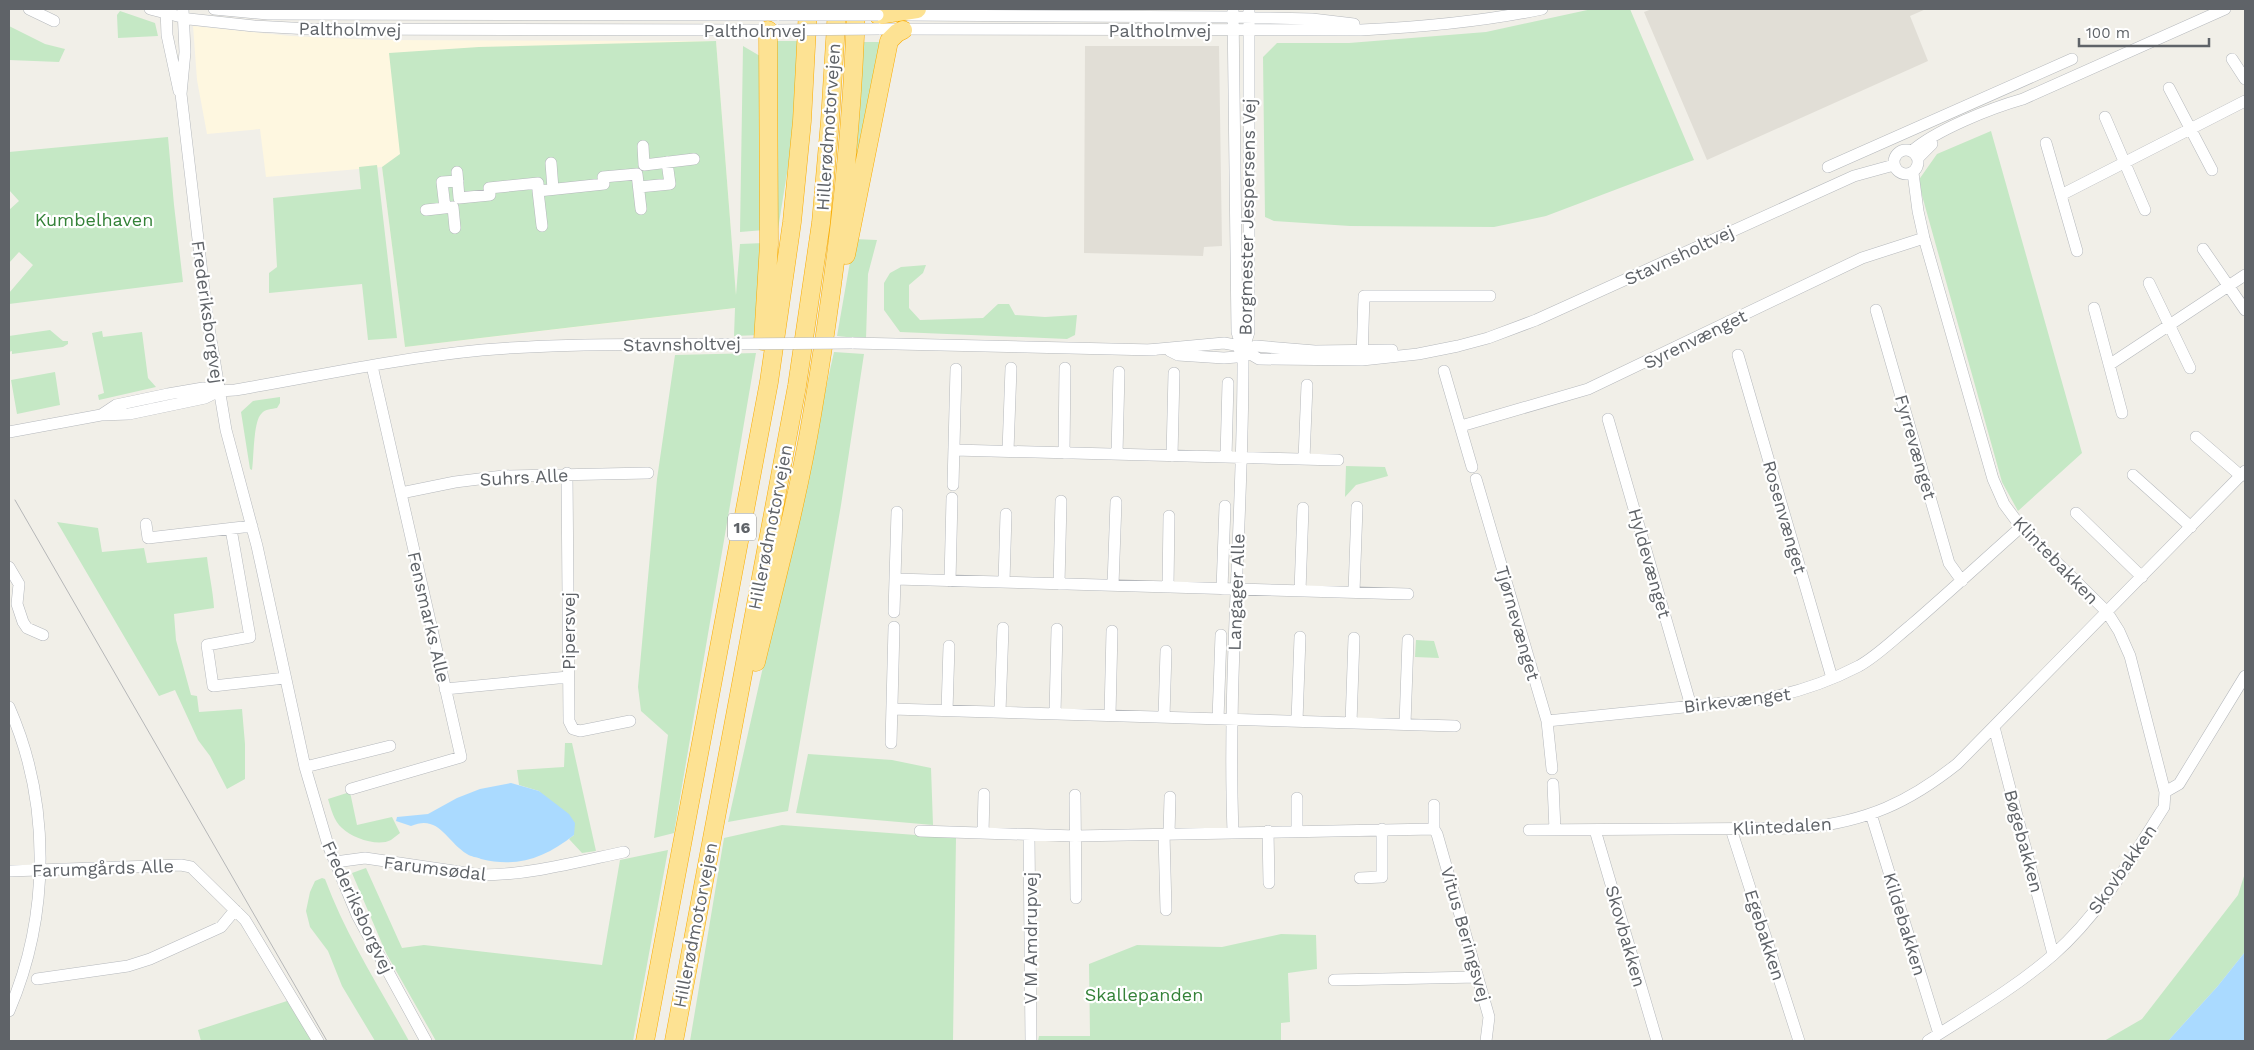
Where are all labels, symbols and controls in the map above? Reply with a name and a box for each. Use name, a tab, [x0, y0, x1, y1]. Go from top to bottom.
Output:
scale bar	[2079, 15, 2209, 47]
street label: Paltholmvej	[298, 18, 402, 40]
street label: Paltholmvej	[704, 20, 806, 41]
street label: Paltholmvej	[1109, 20, 1211, 41]
text: 100 m	[2086, 24, 2130, 42]
street label: Hillerødmotorvejen	[812, 42, 844, 212]
street label: Borgmester Jespersens Vej	[1234, 98, 1260, 336]
park label: Kumbelhaven	[35, 209, 153, 230]
street label: Stavnsholtvej	[1621, 221, 1737, 289]
street label: Frederiksborgvej	[188, 239, 228, 385]
street label: Syrenvænget	[1640, 305, 1750, 373]
street label: Stavnsholtvej	[623, 332, 741, 356]
street label: Fyrrevænget	[1891, 392, 1941, 502]
street label: Hillerødmotorvejen	[744, 442, 796, 612]
street label: Rosenvænget	[1759, 458, 1811, 576]
street label: Suhrs Alle	[479, 464, 569, 490]
street label: Hyldevænget	[1624, 506, 1676, 621]
street label: Klintebakken	[2009, 512, 2103, 608]
road number: 16	[728, 514, 756, 540]
street label: Langager Alle	[1223, 533, 1249, 651]
street label: Fensmarks Alle	[404, 549, 454, 685]
street label: Tjørnevænget	[1492, 563, 1545, 683]
street label: Pipersvej	[558, 592, 579, 670]
street label: Birkevænget	[1682, 683, 1792, 717]
street label: Bøgebakken	[2000, 787, 2048, 895]
street label: Klintedalen	[1732, 813, 1832, 839]
street label: Skovbakken	[2083, 820, 2161, 918]
street label: Frederiksborgvej	[318, 837, 398, 977]
street label: Hillerødmotorvejen	[669, 840, 721, 1010]
street label: Farumsødal	[383, 851, 488, 885]
street label: Farumgårds Alle	[32, 855, 174, 881]
street label: Vitus Beringsvej	[1437, 864, 1495, 1004]
street label: Kildebakken	[1879, 870, 1931, 978]
street label: V M Amdrupvej	[1020, 872, 1041, 1004]
street label: Skovbakken	[1601, 883, 1651, 989]
street label: Egebakken	[1740, 887, 1790, 983]
park label: Skallepanden	[1085, 984, 1203, 1005]

